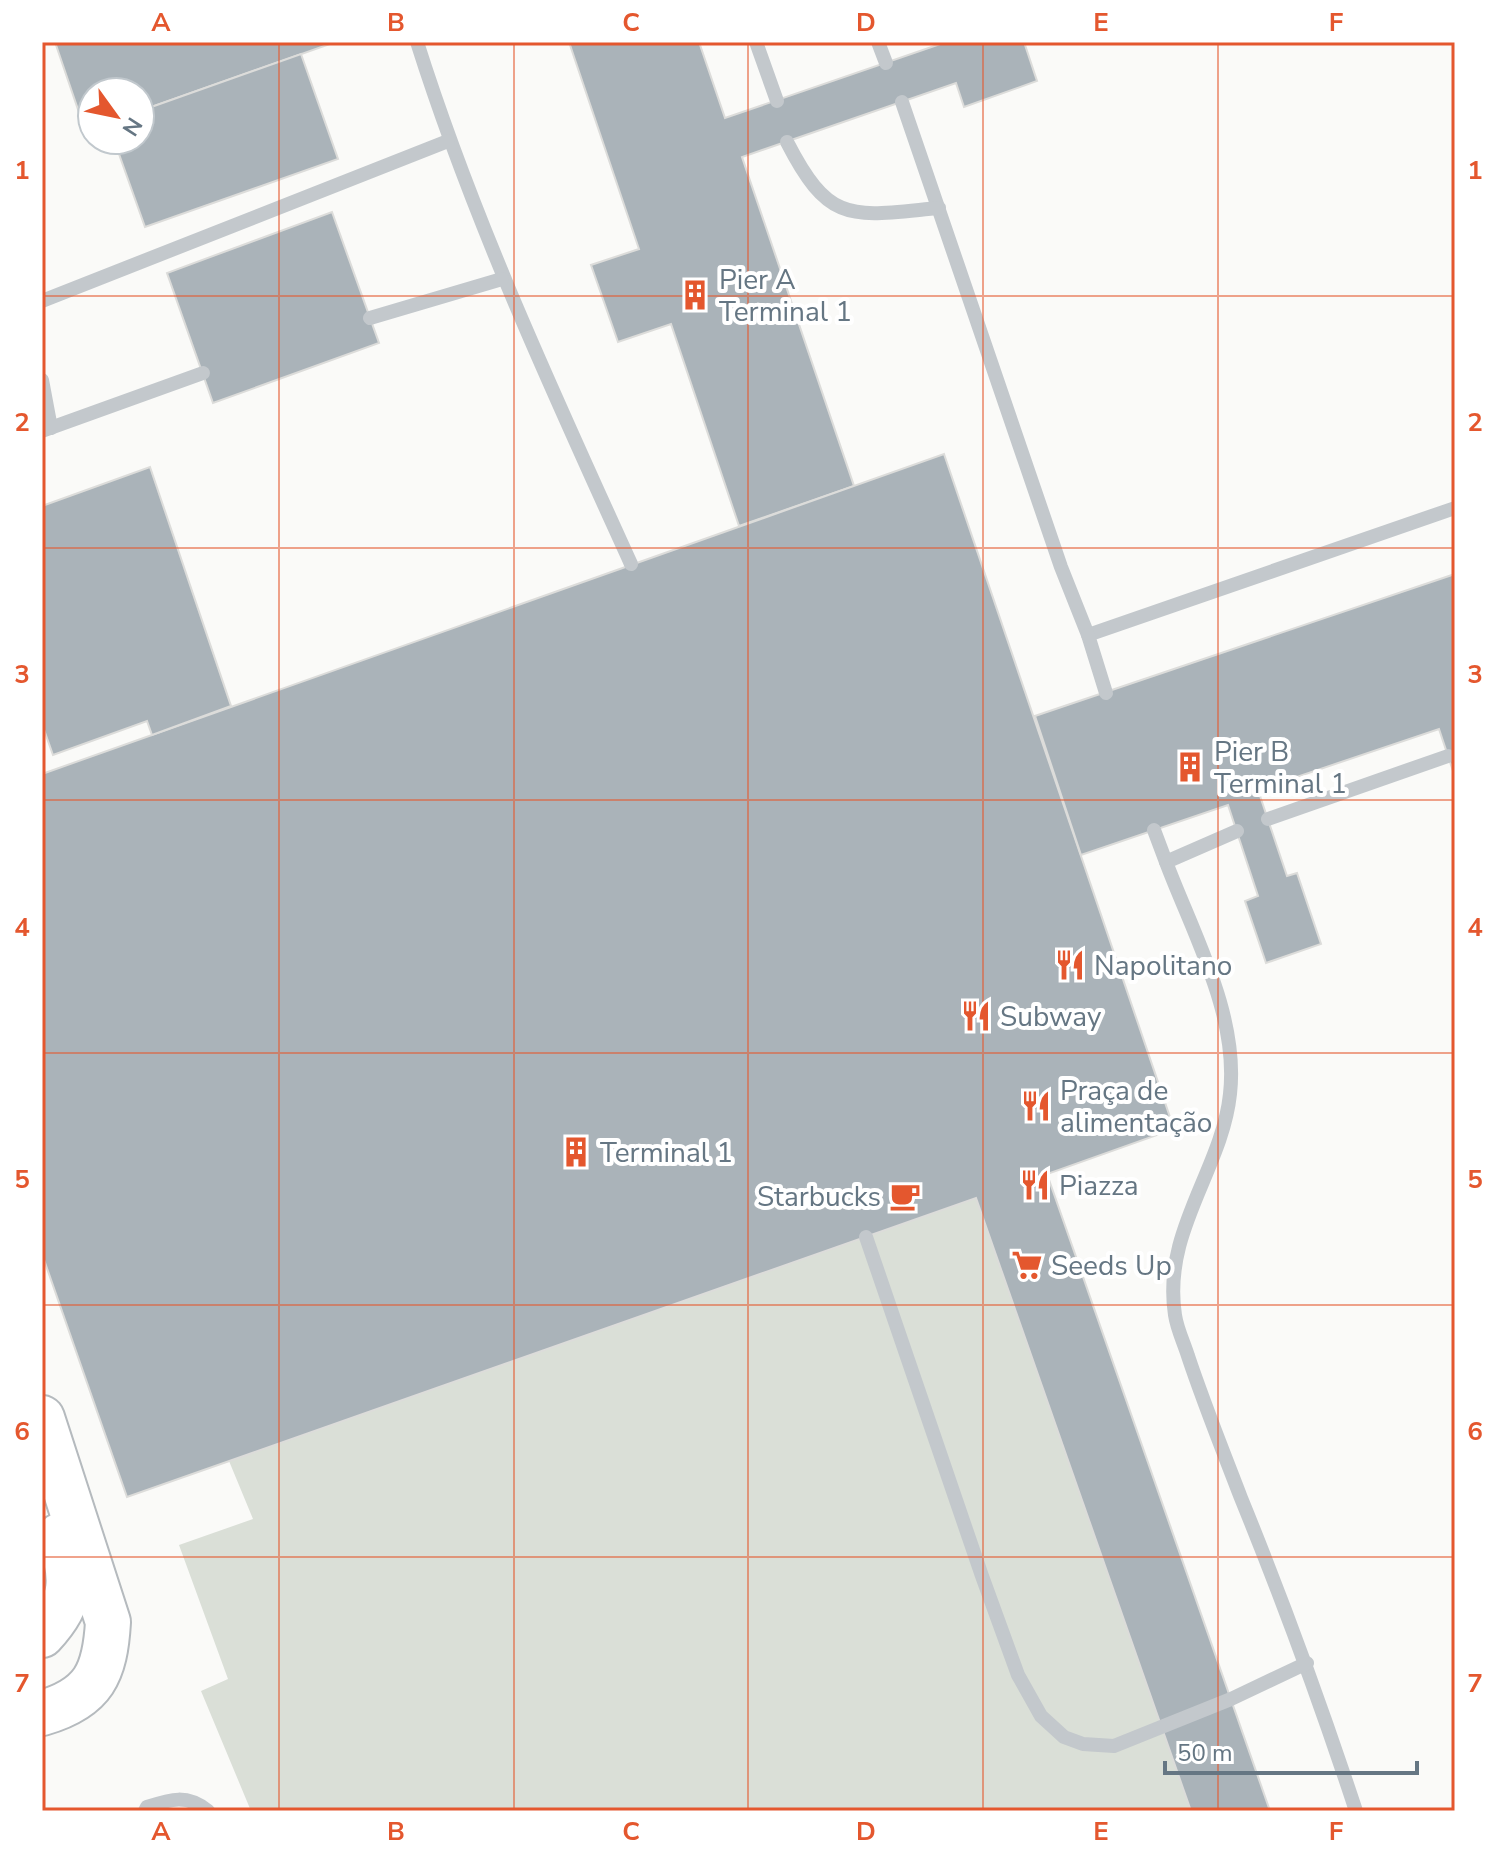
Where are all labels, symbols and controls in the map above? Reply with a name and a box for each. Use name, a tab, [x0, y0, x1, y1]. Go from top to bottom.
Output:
text: A	[151, 5, 171, 40]
text: B	[387, 5, 405, 40]
text: C	[622, 5, 640, 40]
text: D	[856, 5, 876, 40]
text: E	[1093, 5, 1109, 40]
text: F	[1329, 5, 1343, 40]
north arrow	[76, 76, 156, 156]
text: N	[115, 111, 149, 141]
text: 1	[14, 153, 30, 188]
text: 1	[1467, 153, 1483, 188]
place label: Pier A Terminal 1	[719, 261, 852, 331]
building icon: Pier A Terminal 1	[678, 278, 712, 312]
text: 2	[14, 405, 30, 440]
text: 2	[1467, 405, 1483, 440]
text: 3	[14, 657, 30, 692]
text: 3	[1467, 657, 1483, 692]
place label: Pier B Terminal 1	[1214, 733, 1347, 803]
building icon: Pier B Terminal 1	[1173, 750, 1207, 784]
text: 4	[14, 910, 30, 945]
text: 4	[1467, 910, 1483, 945]
place label: Napolitano	[1094, 947, 1232, 985]
restaurant icon: Napolitano	[1053, 948, 1087, 982]
place label: Subway	[1000, 998, 1102, 1036]
restaurant icon: Subway	[959, 999, 993, 1033]
place label: Praça de alimentação	[1060, 1072, 1212, 1142]
restaurant icon: Praça de alimentação	[1019, 1089, 1053, 1123]
place label: Terminal 1	[600, 1134, 733, 1172]
building icon: Terminal 1	[559, 1135, 593, 1169]
text: 5	[14, 1162, 30, 1197]
text: 5	[1467, 1162, 1483, 1197]
place label: Piazza	[1059, 1167, 1139, 1205]
restaurant icon: Piazza	[1018, 1168, 1052, 1202]
place label: Starbucks	[757, 1178, 881, 1216]
cafe icon: Starbucks	[888, 1179, 922, 1213]
place label: Seeds Up	[1051, 1247, 1172, 1285]
supermarket icon: Seeds Up	[1010, 1248, 1044, 1282]
text: 6	[14, 1414, 30, 1449]
text: 6	[1467, 1414, 1483, 1449]
text: 7	[14, 1666, 30, 1701]
text: 7	[1467, 1666, 1483, 1701]
scale bar	[1165, 1725, 1417, 1775]
text: 50 m	[1177, 1737, 1233, 1769]
text: A	[151, 1814, 171, 1849]
text: B	[387, 1814, 405, 1849]
text: C	[622, 1814, 640, 1849]
text: D	[856, 1814, 876, 1849]
text: E	[1093, 1814, 1109, 1849]
text: F	[1329, 1814, 1343, 1849]

